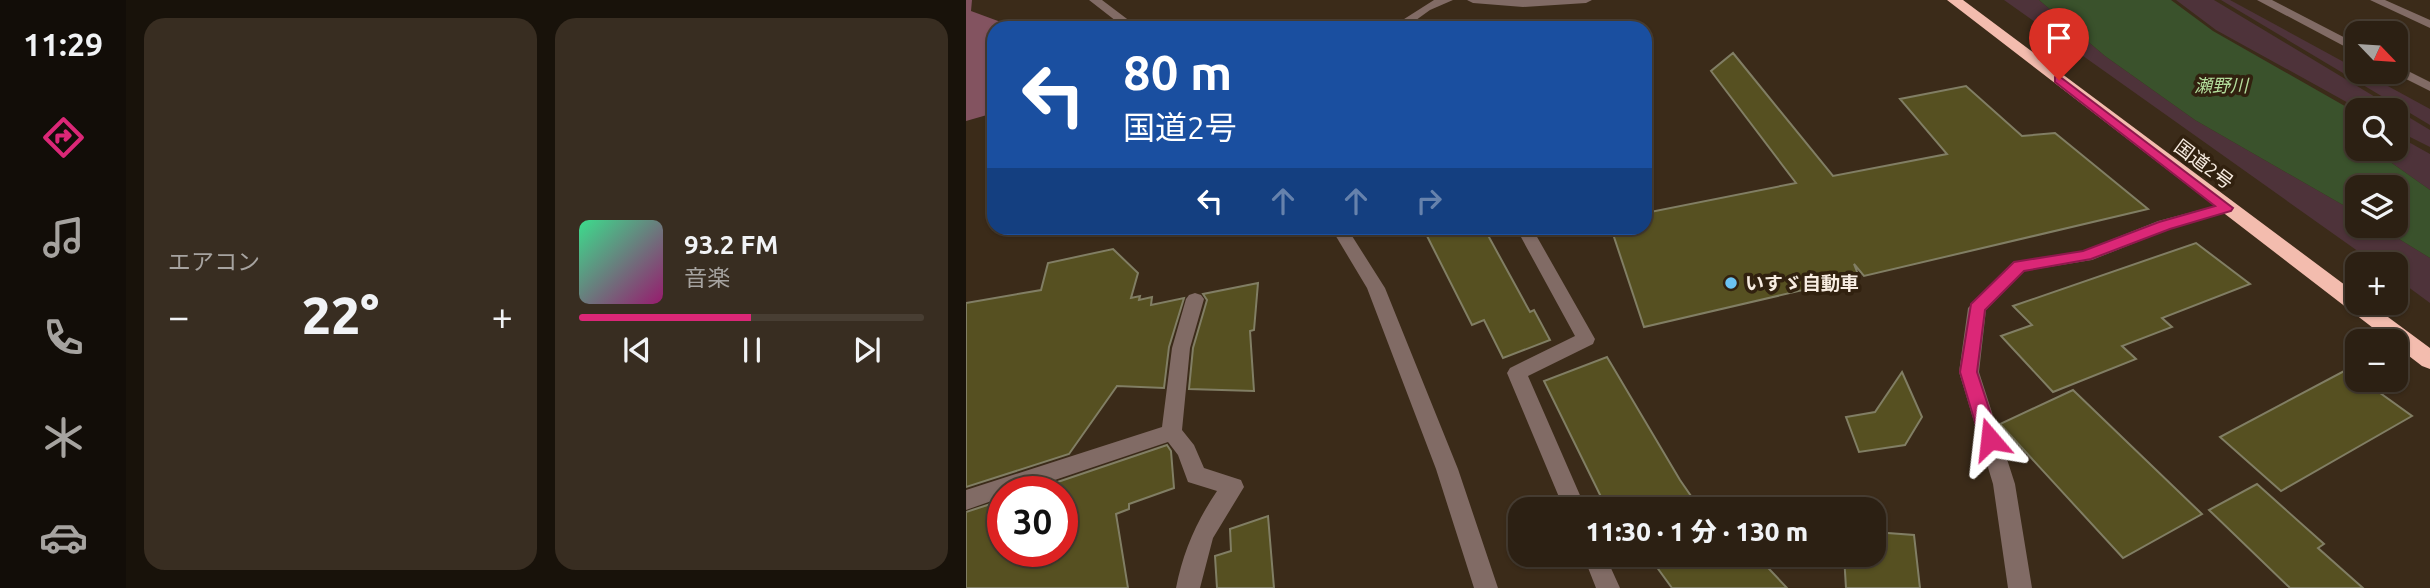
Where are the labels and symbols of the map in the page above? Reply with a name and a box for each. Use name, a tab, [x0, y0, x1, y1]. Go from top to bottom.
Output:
pin	[2029, 8, 2089, 80]
north arrow	[2345, 21, 2408, 84]
water label: 瀬野川	[2194, 75, 2250, 95]
street label: 国道2号	[2170, 135, 2238, 193]
place label: いすゞ自動車	[1745, 272, 1859, 294]
marker: いすゞ自動車	[1723, 275, 1739, 291]
position arrow	[1953, 402, 2027, 476]
speed limit sign: 30	[987, 476, 1078, 567]

